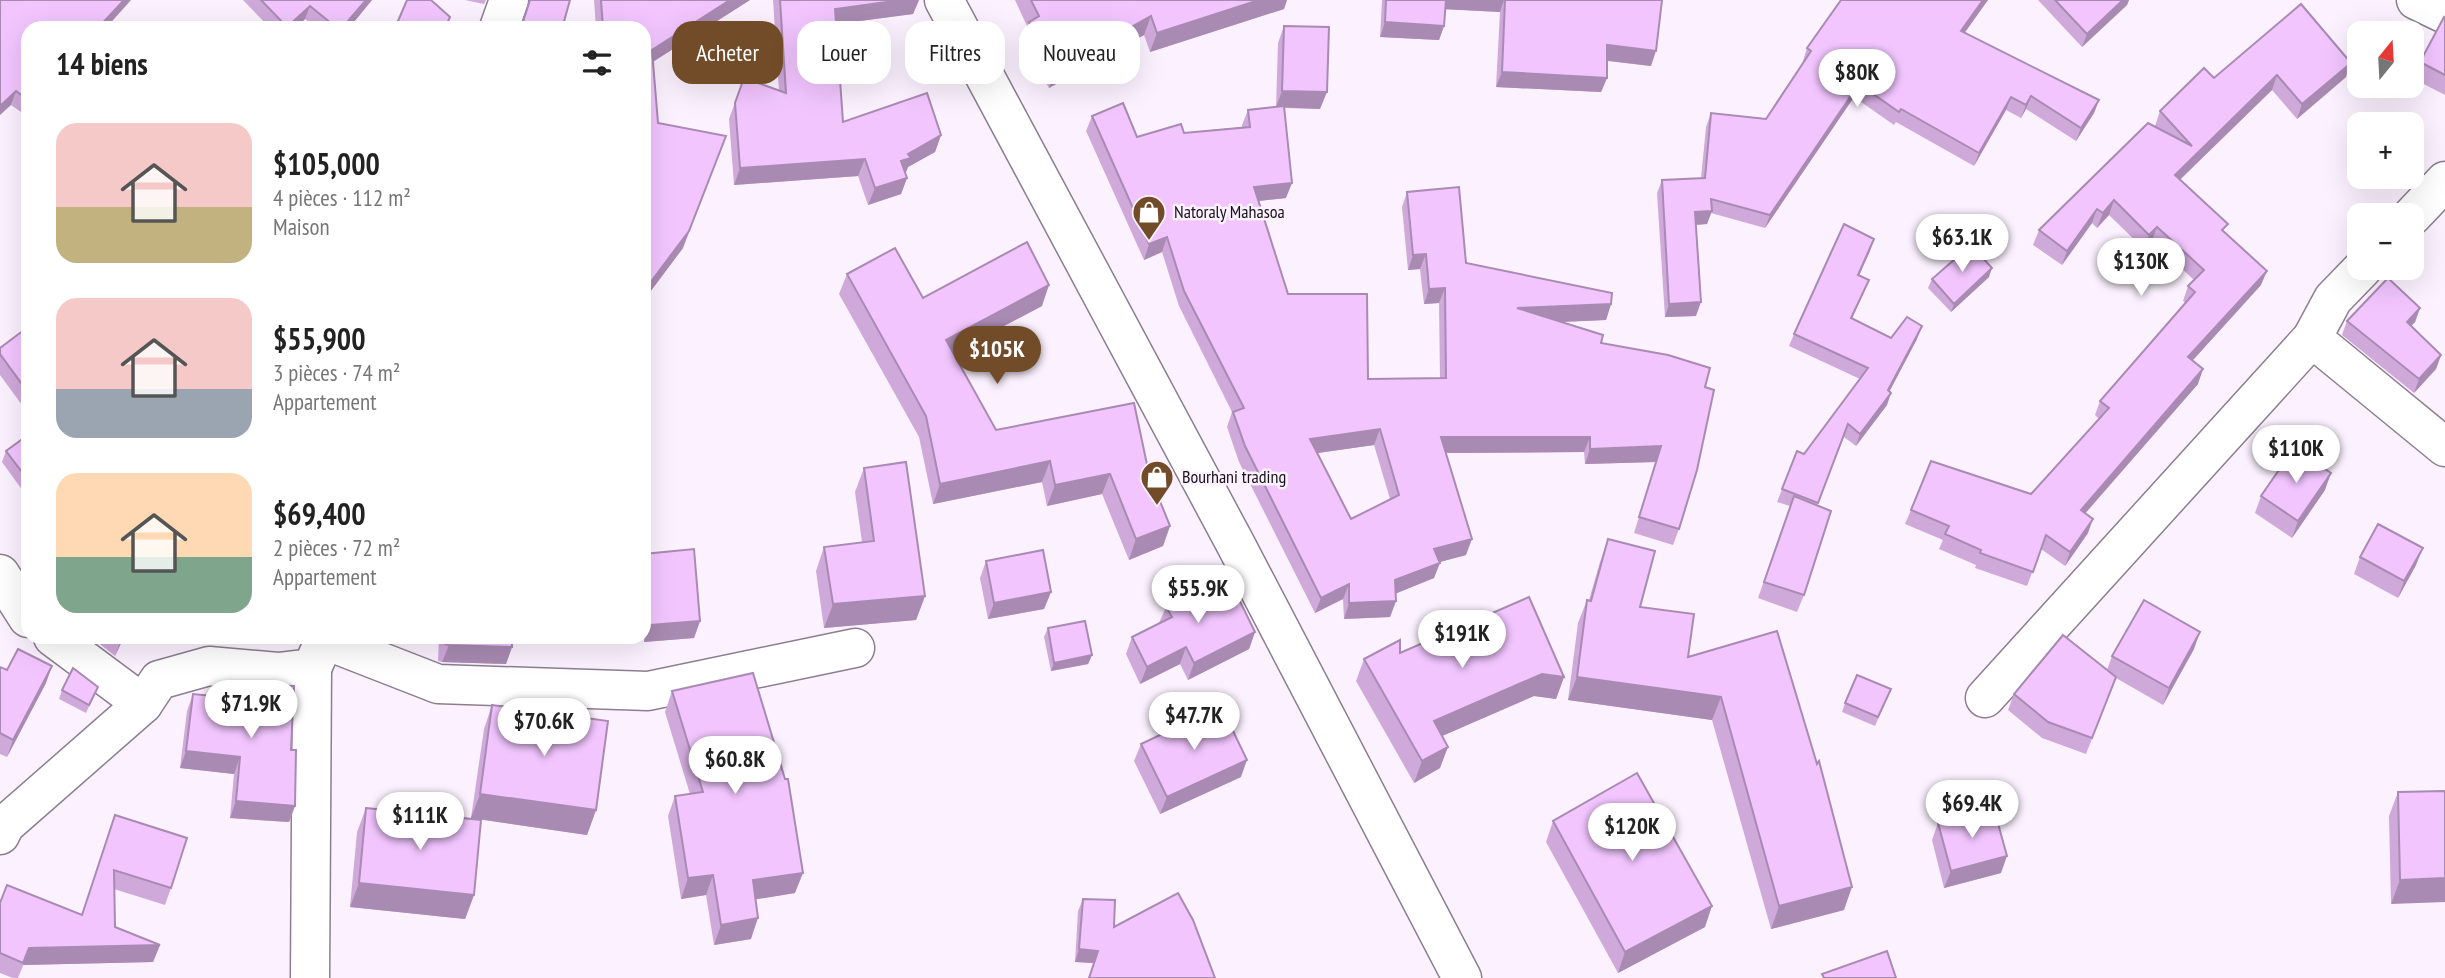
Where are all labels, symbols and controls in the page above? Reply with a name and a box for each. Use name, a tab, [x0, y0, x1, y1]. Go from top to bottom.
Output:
chip: Acheter	[672, 21, 783, 84]
chip: Louer	[797, 21, 891, 84]
chip: Filtres	[905, 21, 1005, 84]
chip: Nouveau	[1019, 21, 1140, 84]
north arrow	[2347, 21, 2424, 98]
map controls	[2347, 21, 2424, 280]
text: 14 biens	[56, 44, 148, 83]
icon: filters	[578, 44, 616, 82]
pin: $80K	[1816, 50, 1898, 109]
text: $80K	[1835, 57, 1879, 86]
button: +	[2347, 112, 2424, 189]
text: $105,000	[273, 144, 380, 183]
icon: home	[112, 151, 196, 235]
text: 4 pièces · 112 m²	[273, 183, 411, 212]
shop icon: Natoraly Mahasoa	[1130, 193, 1168, 242]
place label: Natoraly Mahasoa	[1174, 200, 1285, 223]
button: −	[2347, 203, 2424, 280]
text: Maison	[273, 212, 330, 241]
pin: $63.1K	[1905, 215, 2019, 274]
text: $63.1K	[1932, 222, 1992, 251]
pin: $130K	[2092, 238, 2190, 298]
text: $130K	[2113, 246, 2169, 275]
text: $55,900	[273, 319, 366, 358]
icon: home	[112, 326, 196, 410]
pin: $105K	[948, 326, 1046, 386]
text: $105K	[969, 334, 1025, 363]
text: 3 pièces · 74 m²	[273, 358, 400, 387]
text: Appartement	[273, 387, 376, 416]
pin: $110K	[2247, 426, 2345, 485]
text: $110K	[2268, 433, 2324, 462]
shop icon: Bourhani trading	[1138, 458, 1176, 507]
place label: Bourhani trading	[1182, 465, 1286, 488]
text: $69,400	[273, 494, 366, 533]
icon: home	[112, 501, 196, 585]
text: 2 pièces · 72 m²	[273, 533, 400, 562]
text: Appartement	[273, 562, 376, 591]
pin: $55.9K	[1141, 566, 1255, 625]
text: $55.9K	[1168, 573, 1228, 602]
pin: $191K	[1413, 610, 1511, 670]
text: $191K	[1434, 618, 1490, 647]
pin: $71.9K	[194, 680, 308, 740]
text: $71.9K	[221, 688, 281, 717]
pin: $47.7K	[1137, 692, 1251, 752]
pin: $70.6K	[487, 698, 601, 758]
text: $47.7K	[1165, 700, 1223, 729]
text: $70.6K	[514, 706, 574, 735]
pin: $60.8K	[678, 736, 792, 796]
text: $60.8K	[705, 744, 765, 773]
pin: $69.4K	[1915, 780, 2029, 840]
text: $69.4K	[1942, 788, 2002, 817]
pin: $111K	[371, 792, 469, 852]
text: $111K	[392, 800, 448, 829]
pin: $120K	[1583, 804, 1681, 863]
text: $120K	[1604, 811, 1660, 840]

